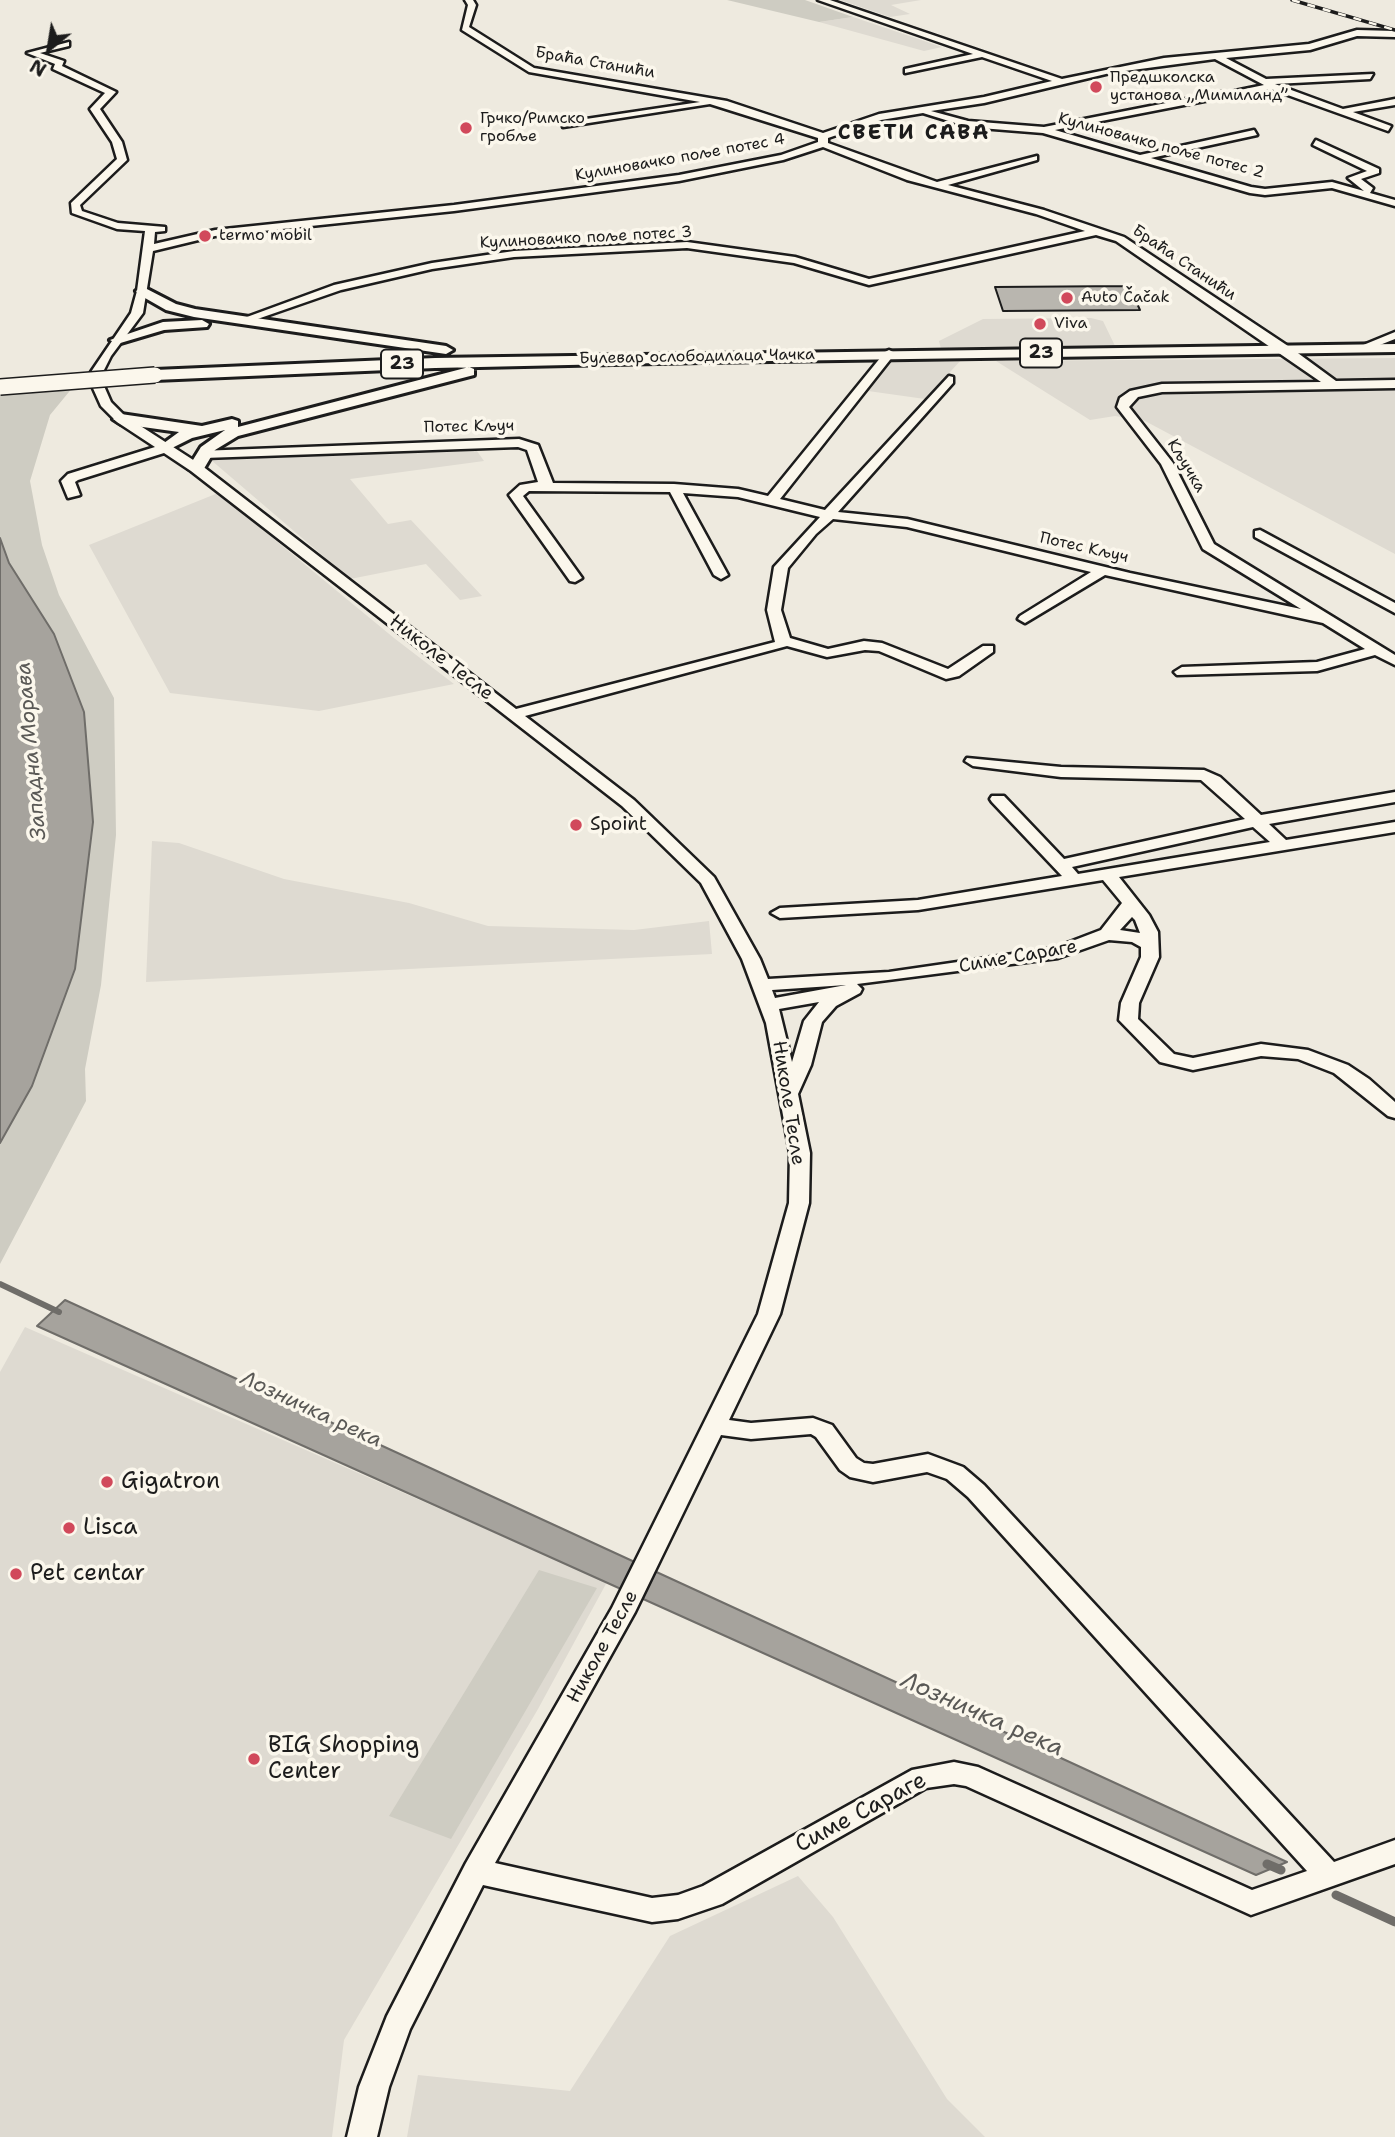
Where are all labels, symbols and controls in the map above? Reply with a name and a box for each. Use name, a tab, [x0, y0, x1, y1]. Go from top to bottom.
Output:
north arrow	[14, 14, 84, 84]
street label: Браћа Станићи	[534, 43, 656, 83]
text: N	[25, 53, 51, 82]
place label: Предшколска установа „Мимиланд”	[1110, 68, 1288, 106]
marker: Предшколска установа „Мимиланд”	[1088, 79, 1104, 95]
place label: Грчко/Римско гробље	[480, 109, 585, 147]
street label: Кулиновачко поље потес 2	[1056, 109, 1266, 183]
marker: Грчко/Римско гробље	[458, 120, 474, 136]
district label: СВЕТИ САВА	[839, 121, 989, 147]
street label: Кулиновачко поље потес 4	[574, 130, 786, 186]
street label: Браћа Станићи	[1128, 221, 1240, 305]
street label: Кулиновачко поље потес 3	[479, 223, 693, 253]
place label: termo mobil	[219, 226, 312, 246]
marker: termo mobil	[197, 228, 213, 244]
place label: Auto Čačak	[1081, 288, 1170, 308]
marker: Auto Čačak	[1059, 290, 1075, 306]
place label: Viva	[1054, 314, 1087, 334]
marker: Viva	[1032, 316, 1048, 332]
road number: 23	[1020, 338, 1062, 368]
street label: Булевар ослободилаца Чачка	[579, 345, 815, 369]
road number: 23	[381, 350, 423, 378]
street label: Потес Кључ	[424, 417, 514, 437]
street label: Кључка	[1163, 436, 1209, 496]
street label: Потес Кључ	[1038, 528, 1130, 568]
street label: Николе Тесле	[385, 610, 497, 706]
water label: Западна Морава	[12, 661, 52, 841]
place label: Spoint	[590, 814, 647, 836]
marker: Spoint	[568, 817, 584, 833]
street label: Симе Сараге	[957, 935, 1079, 979]
street label: Николе Тесле	[767, 1039, 809, 1167]
water label: Лозничка река	[236, 1366, 386, 1454]
place label: Gigatron	[121, 1468, 220, 1496]
marker: Gigatron	[99, 1474, 115, 1490]
place label: Lisca	[83, 1514, 138, 1542]
marker: Lisca	[61, 1520, 77, 1536]
place label: Pet centar	[30, 1560, 145, 1588]
marker: Pet centar	[8, 1566, 24, 1582]
street label: Николе Тесле	[563, 1587, 643, 1707]
water label: Лозничка река	[896, 1666, 1068, 1764]
place label: BIG Shopping Center	[268, 1732, 419, 1786]
marker: BIG Shopping Center	[246, 1751, 262, 1767]
street label: Симе Сараге	[791, 1767, 931, 1859]

